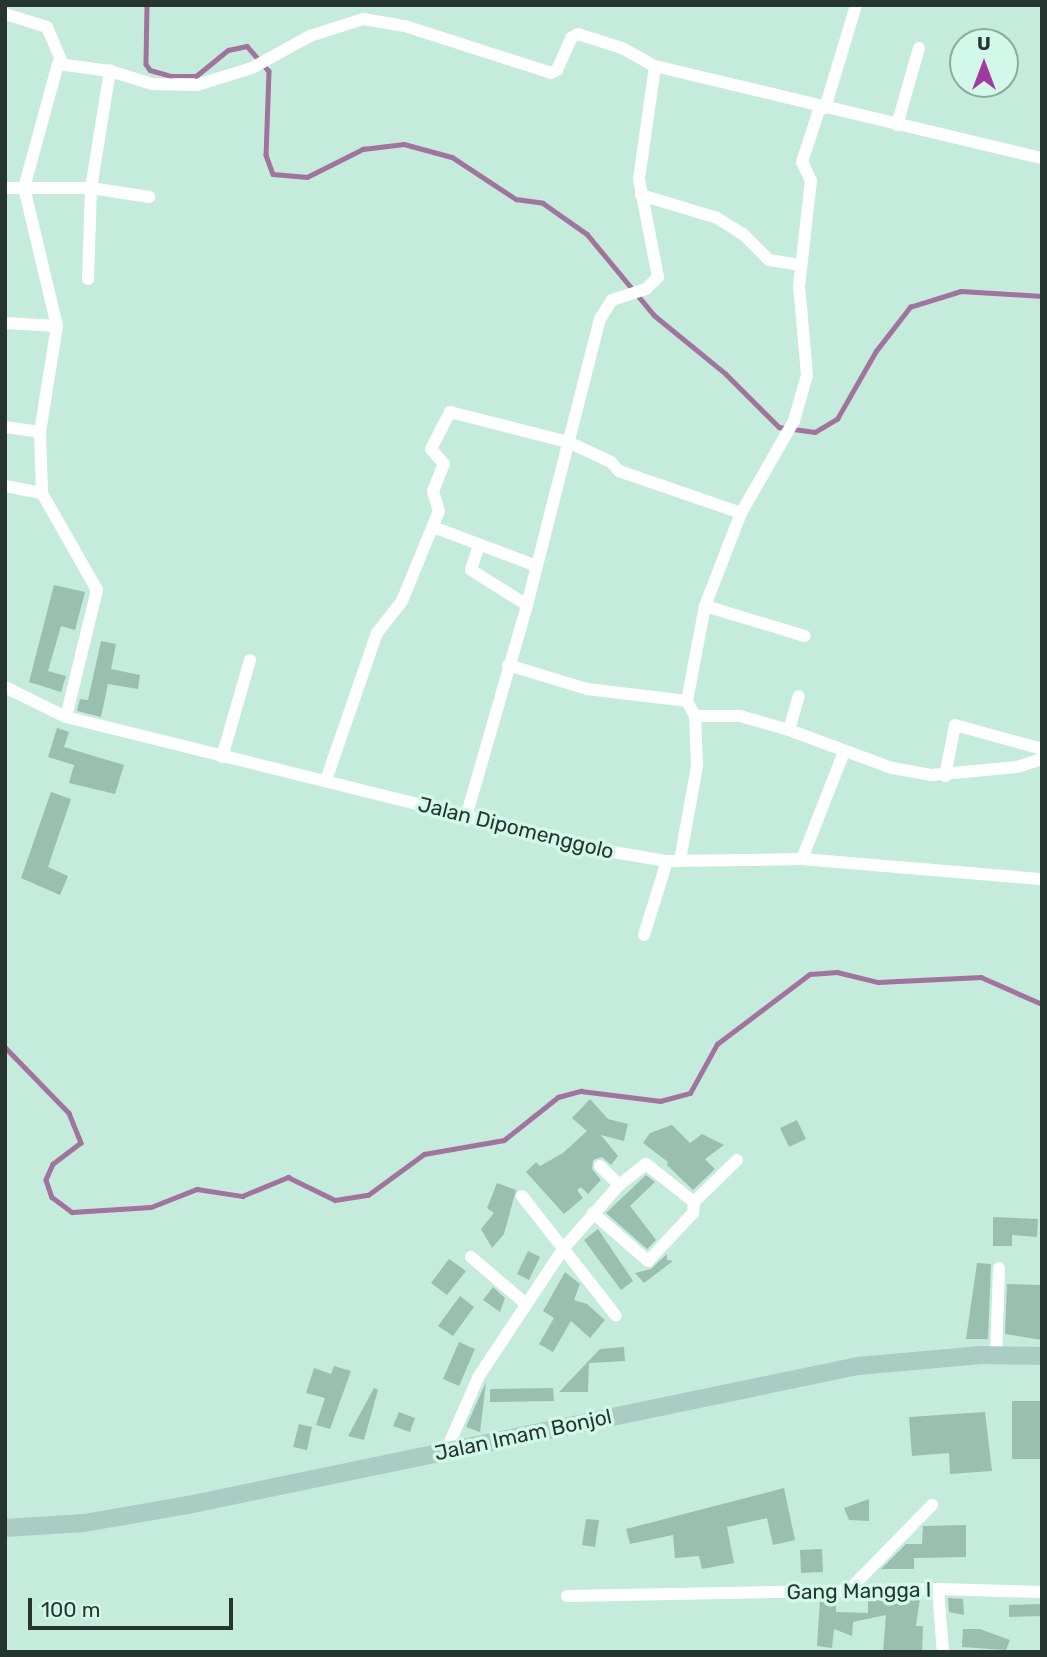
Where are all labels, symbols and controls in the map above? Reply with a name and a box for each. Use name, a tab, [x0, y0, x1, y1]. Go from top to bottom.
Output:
north arrow	[949, 28, 1019, 98]
text: U	[977, 32, 991, 55]
street label: Jalan Dipomenggolo	[415, 791, 617, 865]
street label: Jalan Imam Bonjol	[432, 1404, 614, 1466]
street label: Gang Mangga I	[786, 1577, 932, 1605]
scale bar	[32, 1584, 236, 1628]
text: 100 m	[41, 1597, 100, 1622]

